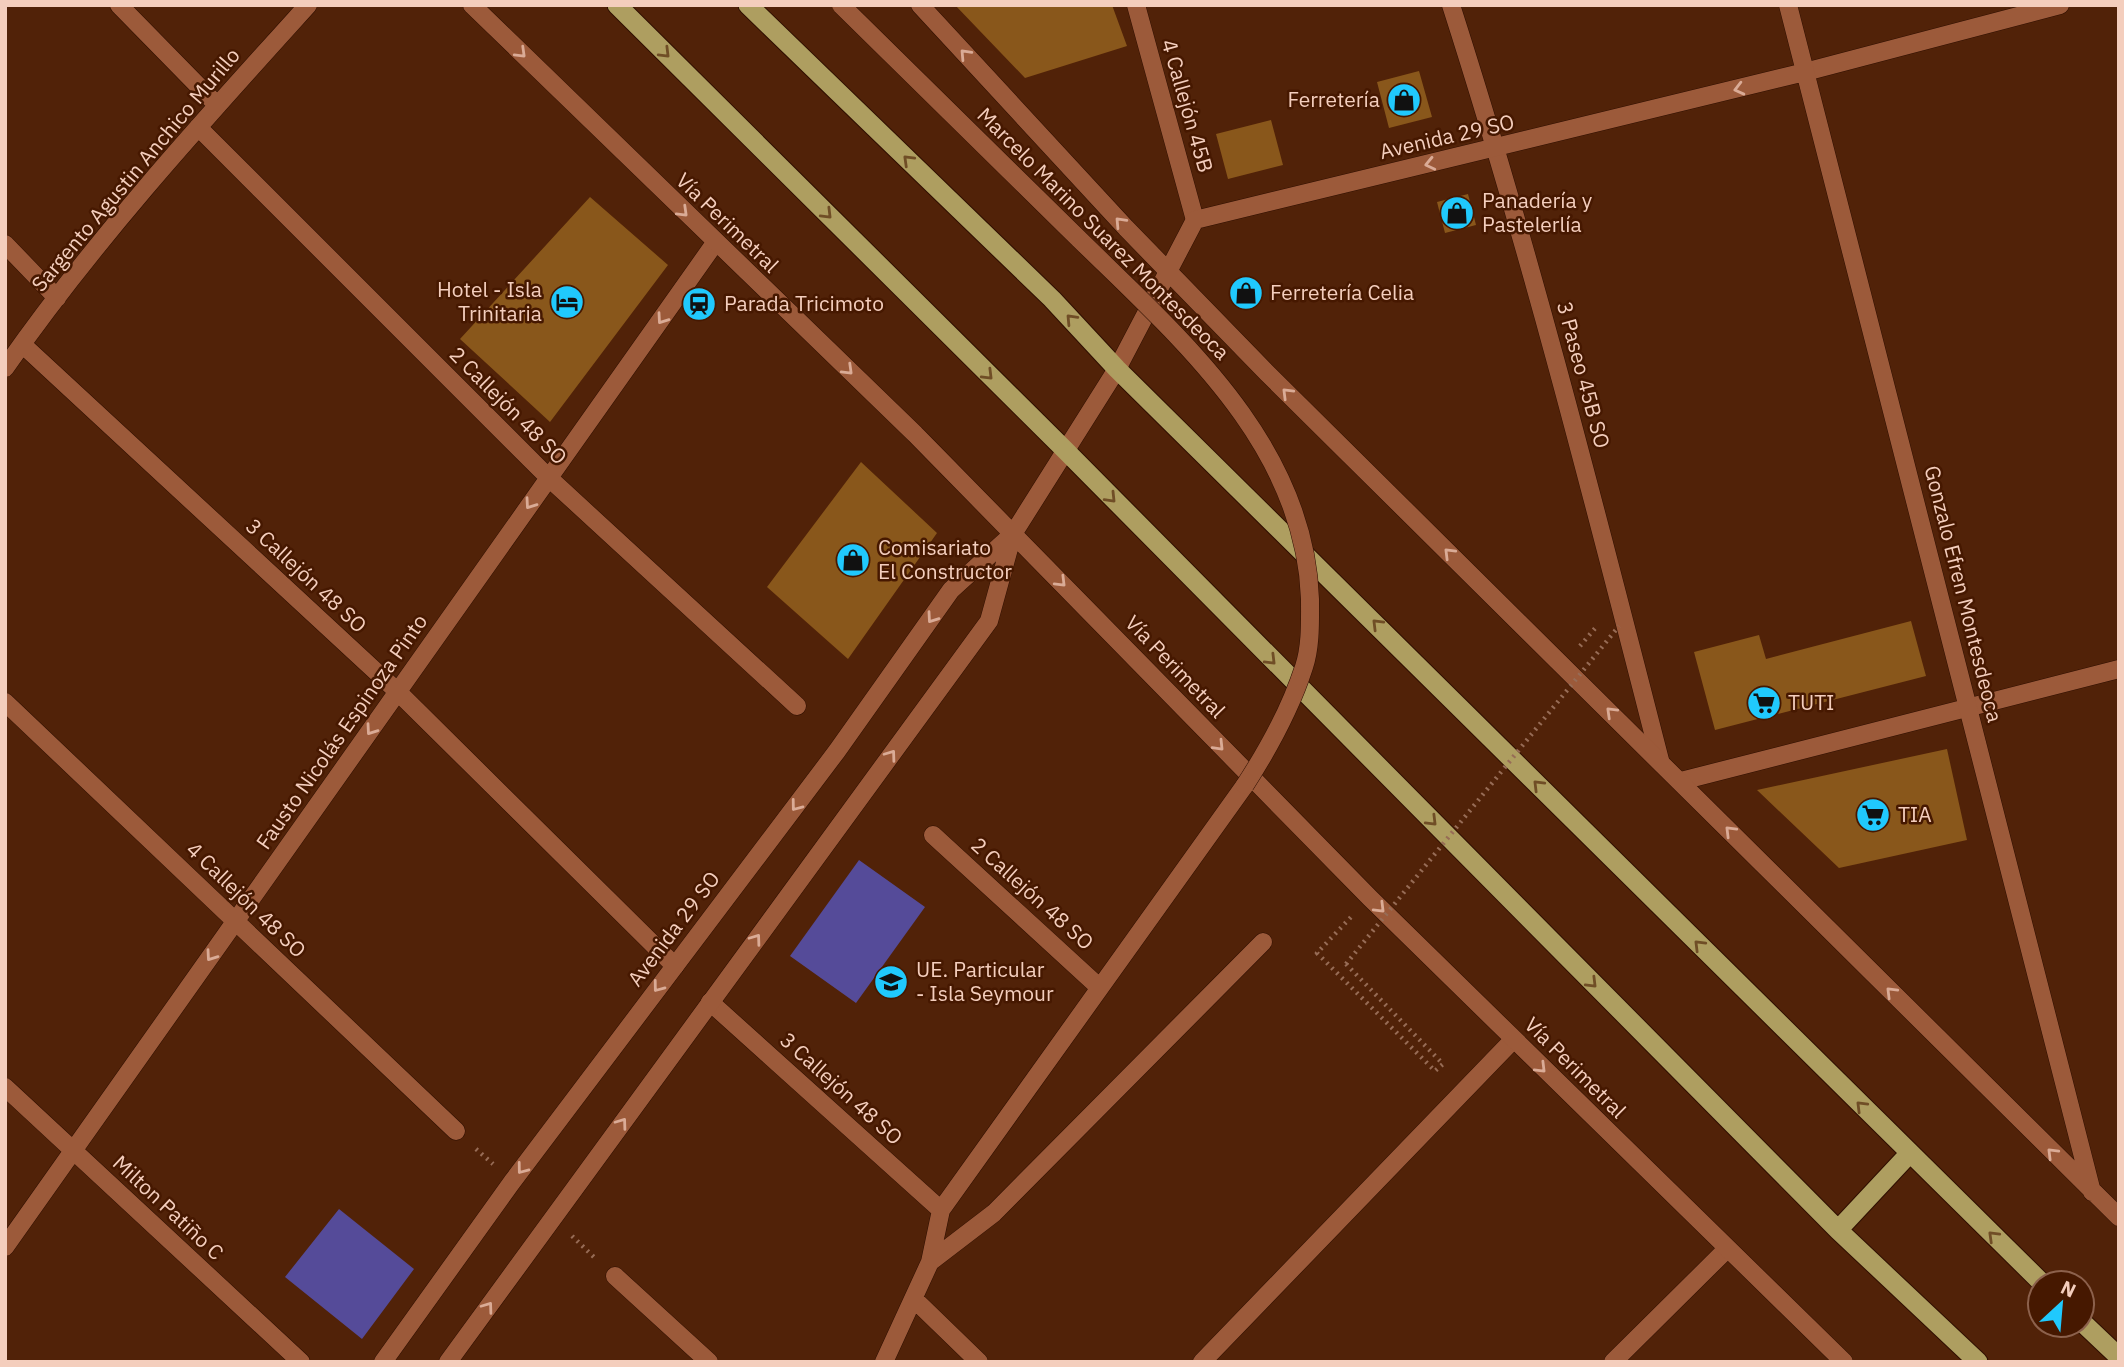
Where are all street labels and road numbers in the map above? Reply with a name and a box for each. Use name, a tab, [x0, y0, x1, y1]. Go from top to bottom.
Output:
street label: 4 Callejón 45B	[1156, 36, 1220, 176]
street label: Sargento Agustin Anchico Murillo	[25, 41, 246, 297]
street label: Marcelo Marino Suarez Montesdeoca	[971, 101, 1236, 366]
street label: Avenida 29 SO	[1377, 107, 1517, 165]
street label: Vía Perimetral	[670, 166, 785, 279]
street label: 3 Paseo 45B SO	[1551, 298, 1617, 451]
street label: 2 Callejón 48 SO	[444, 340, 574, 470]
street label: Gonzalo Efren Montesdeoca	[1918, 462, 2009, 725]
street label: 3 Callejón 48 SO	[240, 512, 373, 639]
street label: Fausto Nicolás Espinoza Pinto	[249, 608, 433, 854]
street label: Vía Perimetral	[1120, 609, 1232, 724]
street label: 2 Callejón 48 SO	[965, 831, 1100, 956]
street label: 4 Callejón 48 SO	[181, 835, 312, 963]
street label: Avenida 29 SO	[621, 865, 726, 992]
street label: Vía Perimetral	[1519, 1010, 1633, 1124]
street label: 3 Callejón 48 SO	[774, 1026, 909, 1151]
street label: Milton Patiño C	[107, 1149, 230, 1266]

